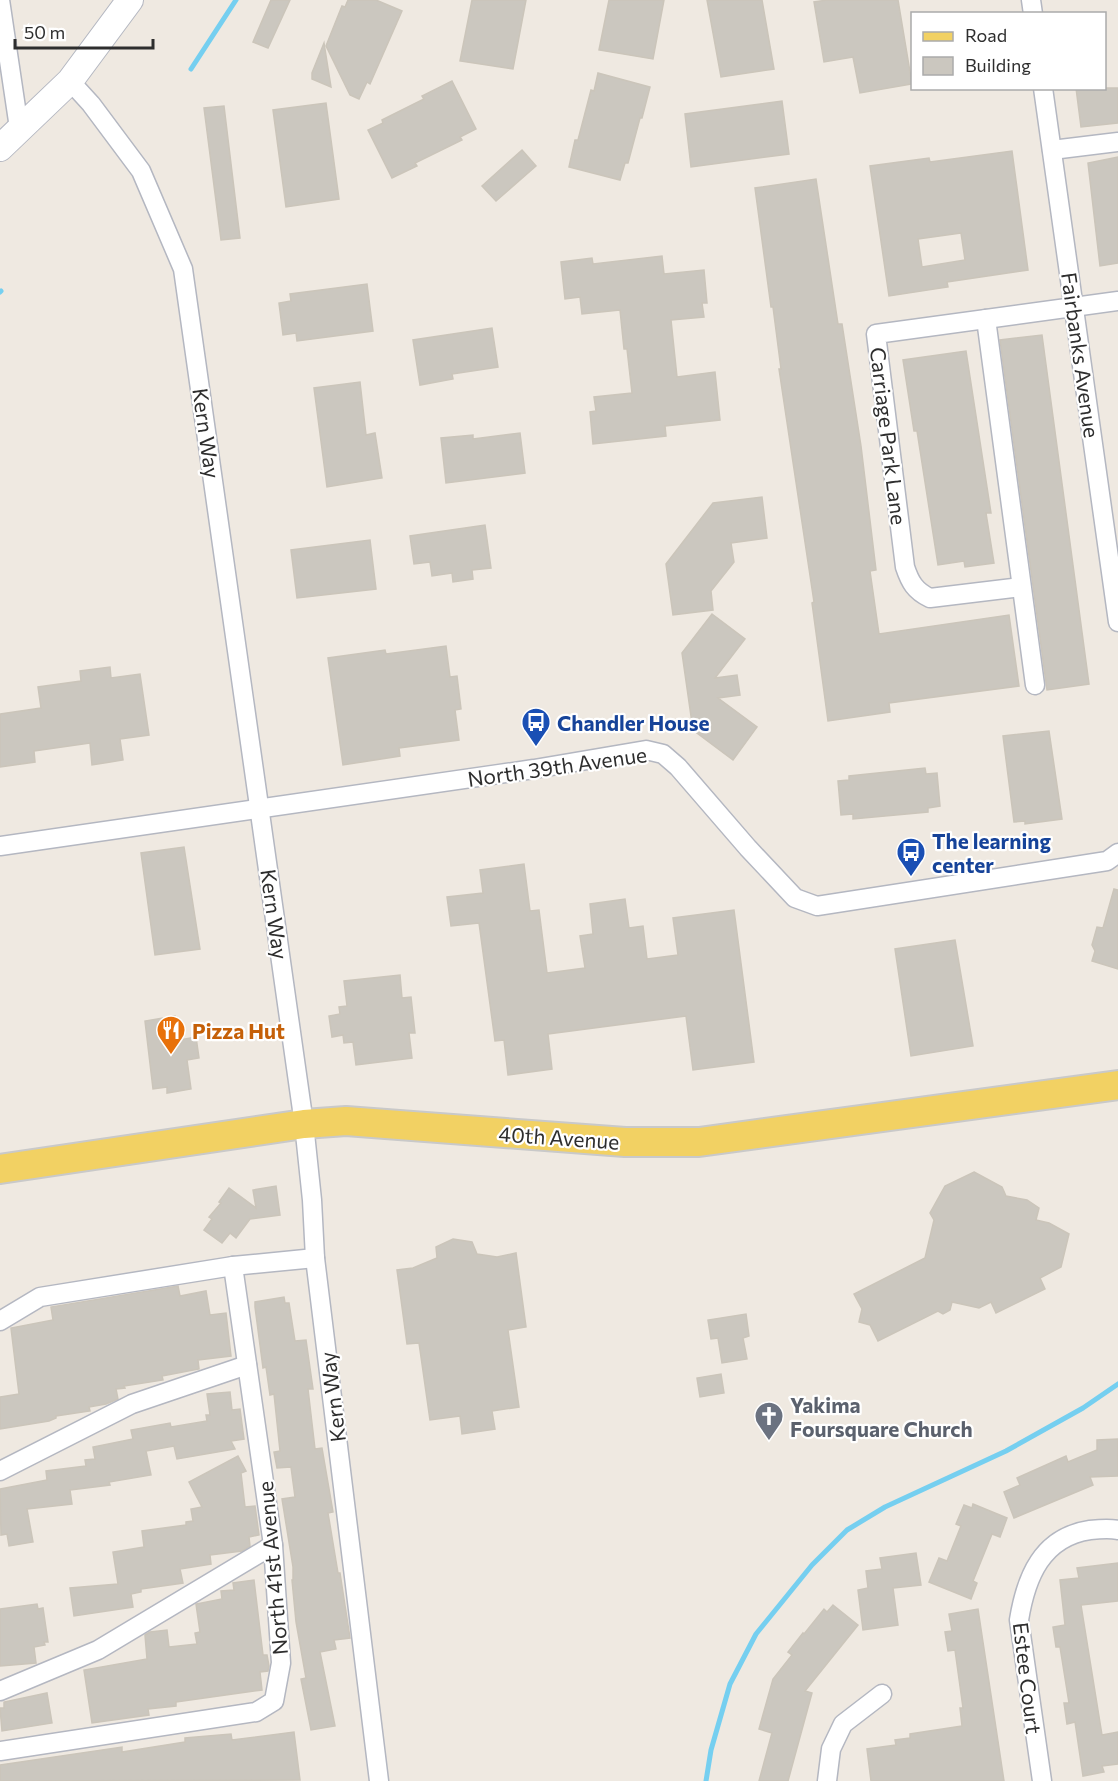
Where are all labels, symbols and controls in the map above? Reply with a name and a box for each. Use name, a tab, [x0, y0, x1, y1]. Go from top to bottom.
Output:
scale bar	[15, 12, 153, 50]
legend	[911, 12, 1106, 90]
text: 50 m	[24, 21, 65, 43]
text: Road	[965, 24, 1007, 46]
text: Building	[965, 54, 1031, 76]
street label: Fairbanks Avenue	[1057, 271, 1105, 439]
street label: Carriage Park Lane	[866, 346, 912, 526]
street label: Kern Way	[188, 386, 226, 480]
bus stop icon: Chandler House	[520, 706, 552, 748]
place label: Chandler House	[557, 710, 710, 735]
street label: North 39th Avenue	[466, 741, 648, 791]
place label: The learning center	[932, 828, 1051, 877]
bus stop icon: The learning center	[895, 836, 927, 878]
street label: Kern Way	[256, 867, 294, 961]
restaurant icon: Pizza Hut	[155, 1014, 187, 1056]
place label: Pizza Hut	[192, 1018, 285, 1043]
street label: 40th Avenue	[498, 1120, 620, 1154]
street label: Kern Way	[314, 1350, 350, 1444]
place label: Yakima Foursquare Church	[790, 1392, 973, 1441]
church icon: Yakima Foursquare Church	[753, 1400, 785, 1442]
street label: North 41st Avenue	[252, 1480, 292, 1656]
street label: Estee Court	[1009, 1621, 1047, 1735]

